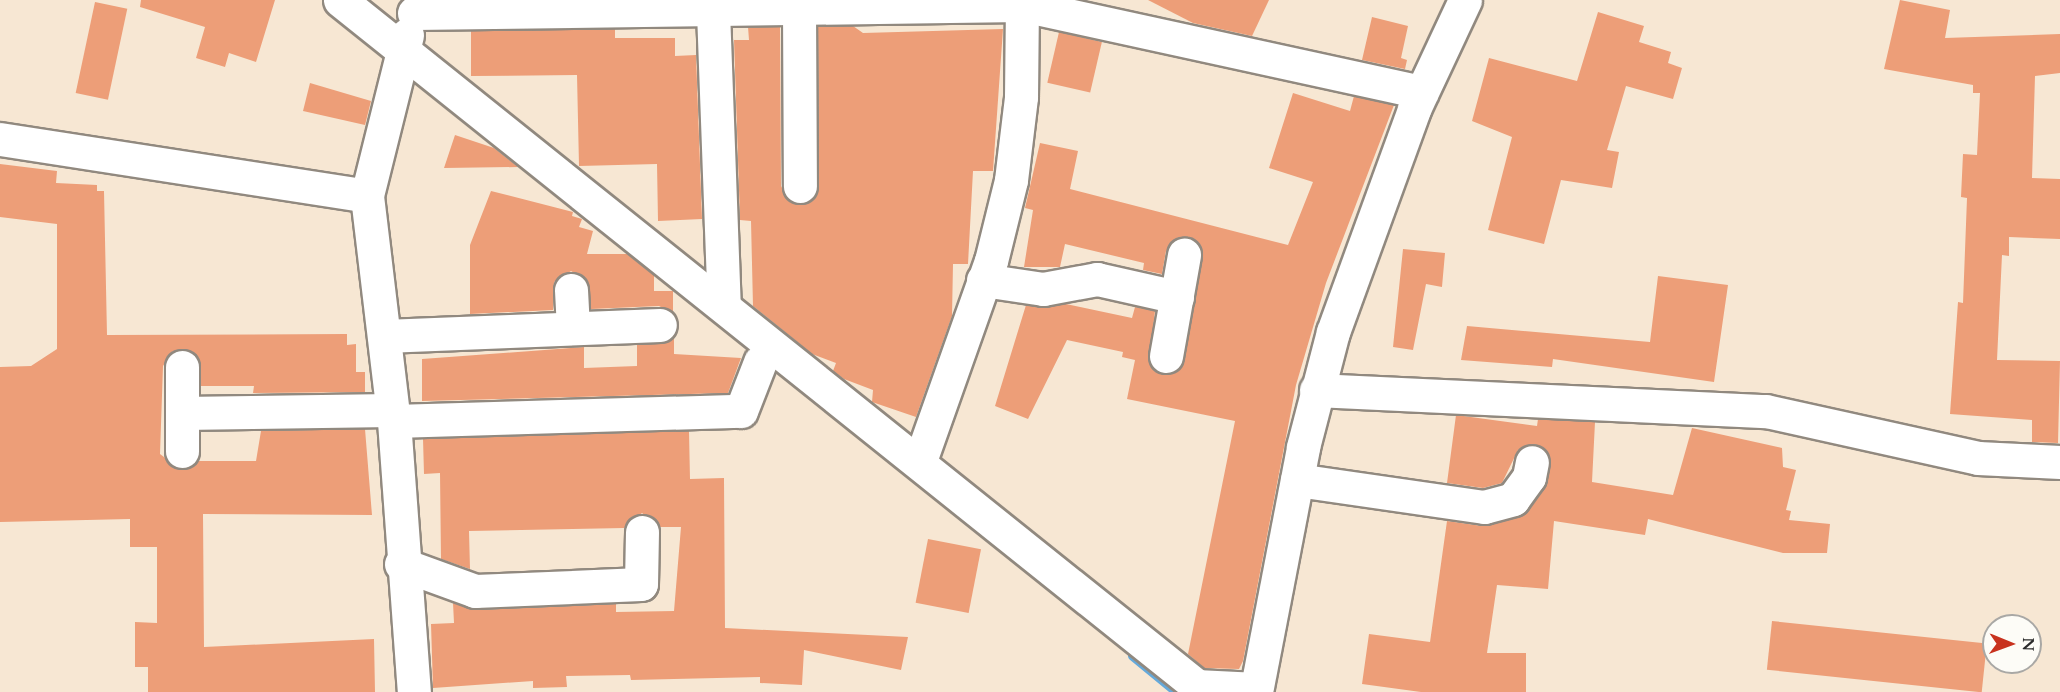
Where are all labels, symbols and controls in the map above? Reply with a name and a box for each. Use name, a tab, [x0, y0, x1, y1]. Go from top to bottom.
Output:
north arrow	[1982, 614, 2042, 674]
text: N	[2017, 637, 2039, 651]

